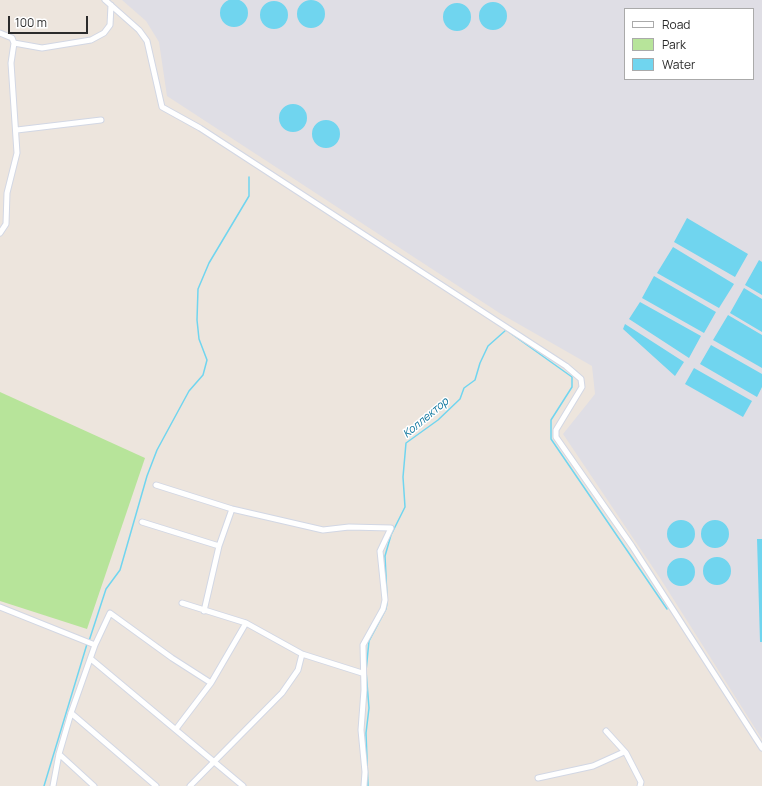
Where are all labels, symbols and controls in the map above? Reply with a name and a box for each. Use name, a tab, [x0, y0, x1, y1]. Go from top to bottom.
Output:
scale bar	[10, 8, 90, 34]
legend	[624, 8, 754, 80]
text: 100 m	[15, 14, 47, 31]
text: Road	[662, 16, 690, 33]
text: Park	[662, 36, 686, 53]
text: Water	[662, 56, 695, 73]
water label: Коллектор	[400, 395, 452, 441]

